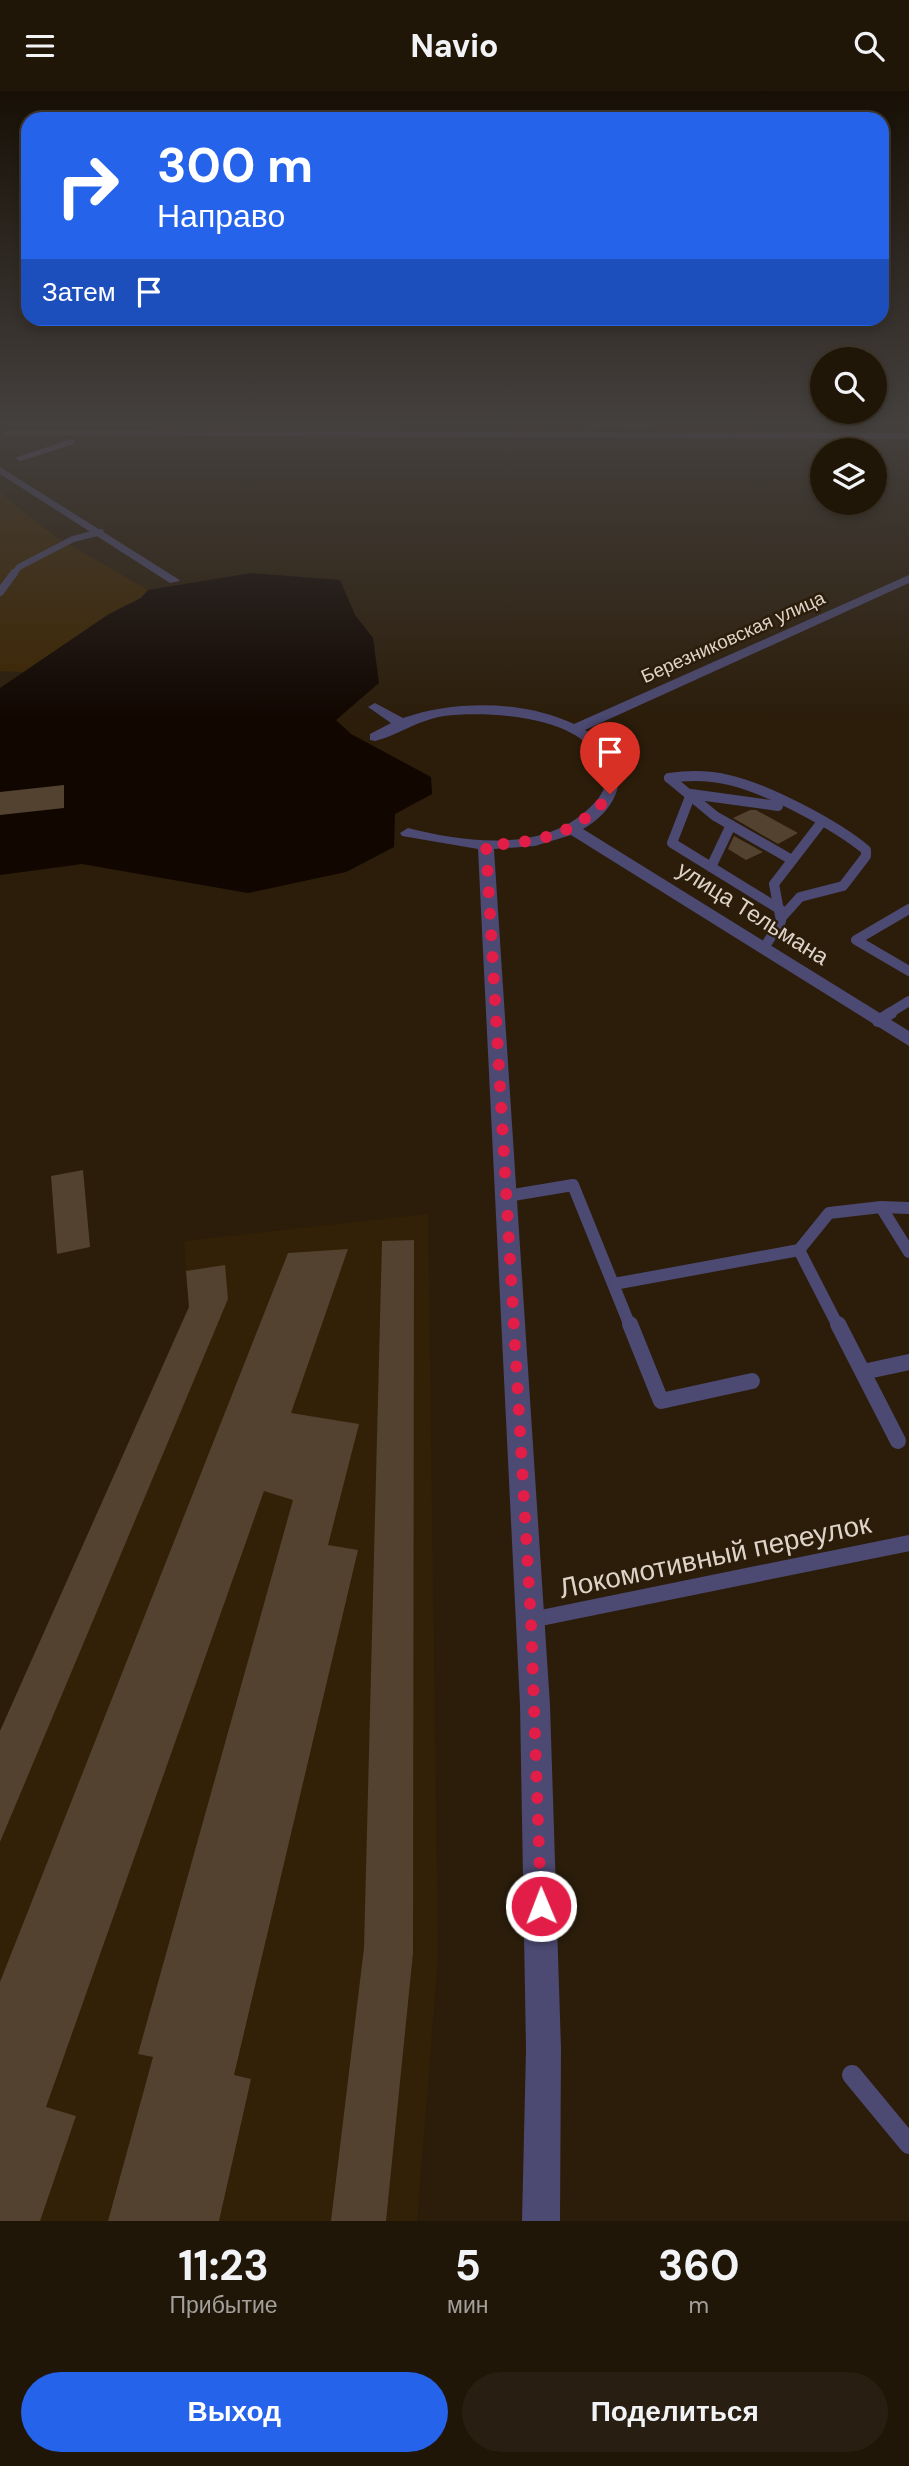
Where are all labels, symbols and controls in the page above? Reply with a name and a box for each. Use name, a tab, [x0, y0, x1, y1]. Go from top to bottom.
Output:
text: Navio	[411, 25, 498, 67]
icon: menu	[21, 27, 59, 65]
icon: search	[850, 27, 888, 65]
text: 300 m	[157, 133, 313, 197]
icon: right	[42, 140, 133, 231]
text: Направо	[157, 195, 285, 237]
icon: arrive	[130, 273, 168, 311]
text: Затем	[42, 275, 116, 309]
map controls	[810, 347, 887, 515]
button: search	[810, 347, 887, 424]
button: layers	[810, 438, 887, 515]
street label: Березниковская улица	[637, 585, 829, 689]
pin	[580, 722, 640, 794]
icon: arrive	[591, 733, 629, 771]
street label: улица Тельмана	[671, 854, 835, 972]
street label: Локомотивный переулок	[556, 1505, 875, 1607]
position arrow	[504, 1869, 578, 1943]
text: 11:23	[178, 2238, 269, 2293]
text: 5	[455, 2238, 481, 2293]
text: 360	[658, 2238, 739, 2293]
text: Прибытие	[170, 2290, 278, 2320]
text: мин	[447, 2290, 488, 2320]
text: m	[688, 2290, 709, 2320]
button: Выход	[21, 2372, 448, 2452]
button: Поделиться	[462, 2372, 888, 2452]

